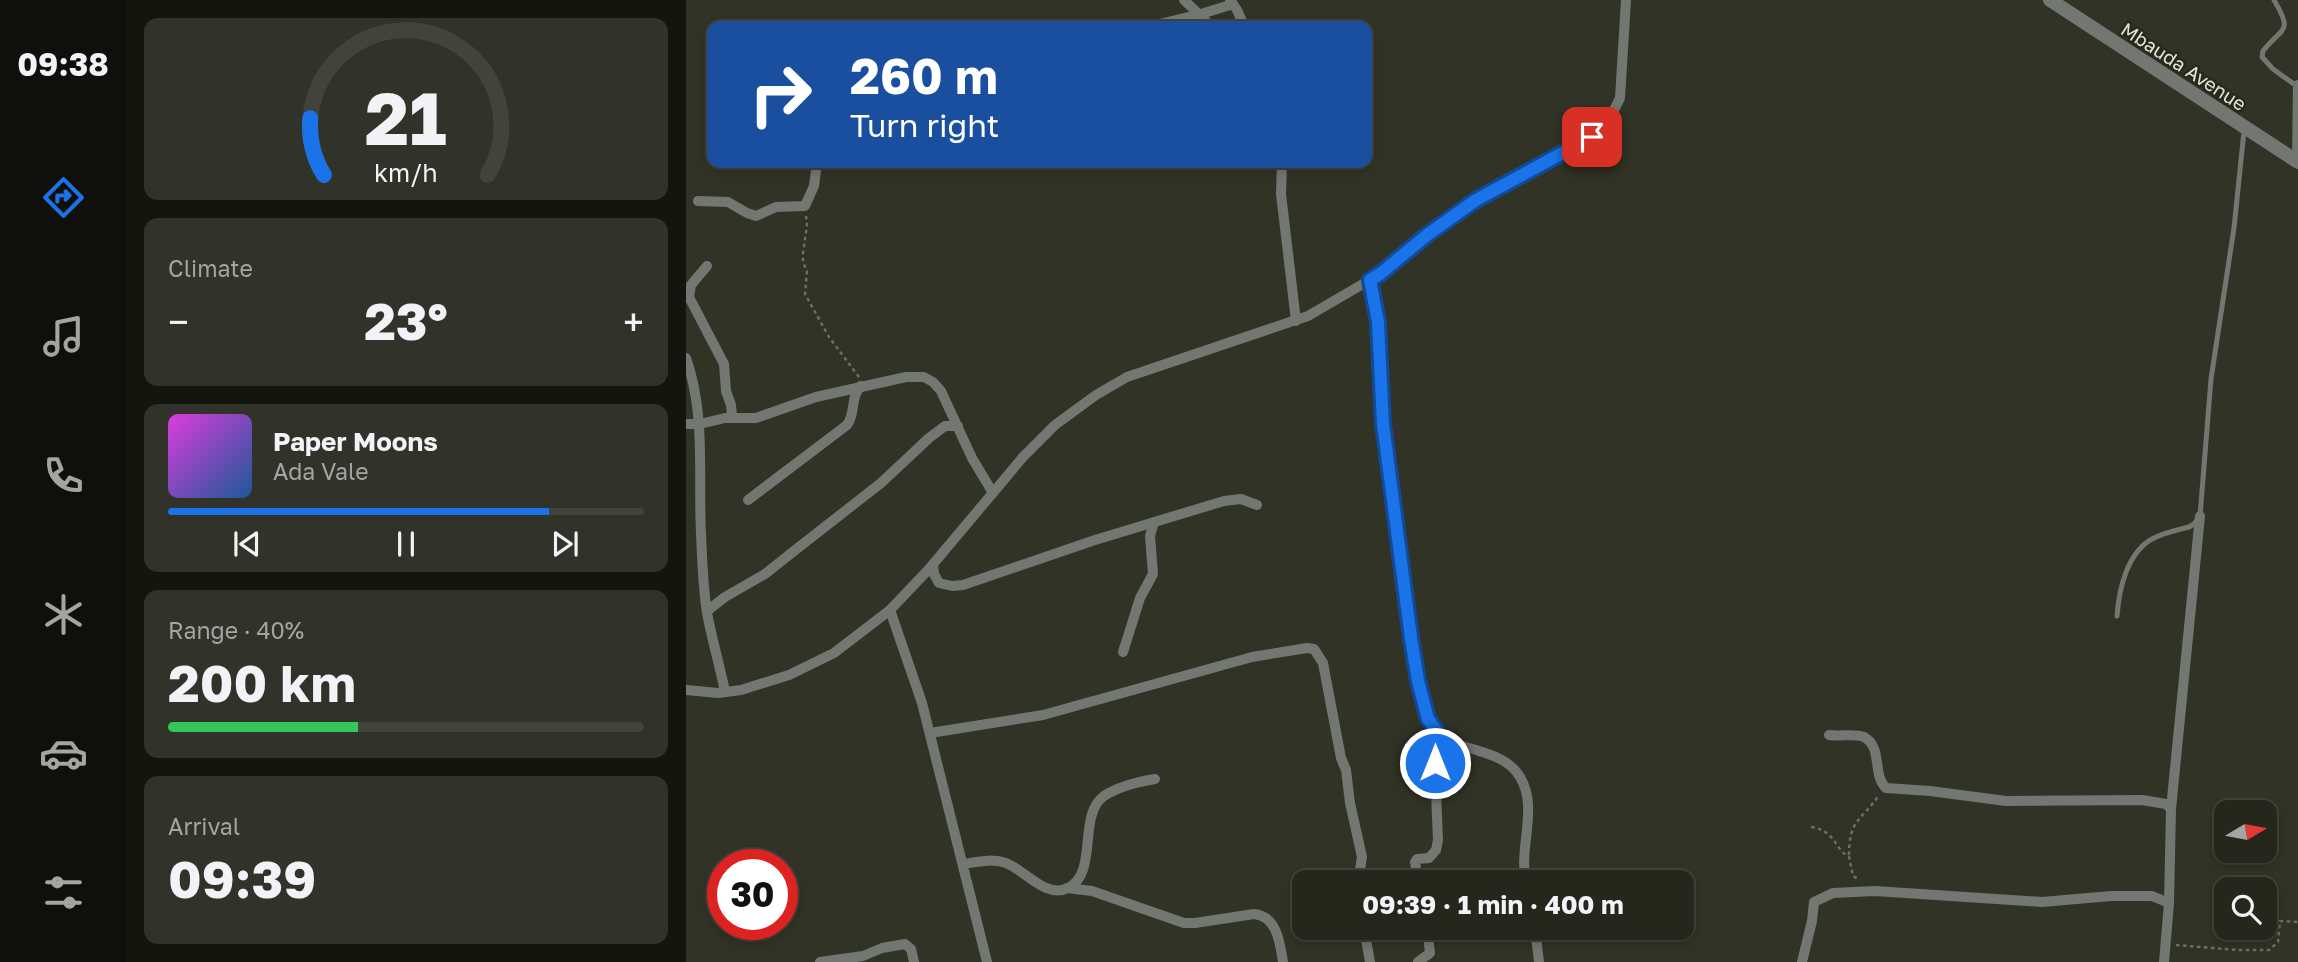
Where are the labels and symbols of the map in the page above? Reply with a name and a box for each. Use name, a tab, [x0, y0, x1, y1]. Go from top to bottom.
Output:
street label: Mbauda Avenue	[2117, 17, 2251, 115]
pin	[1562, 107, 1622, 167]
position arrow	[1398, 726, 1472, 800]
north arrow	[2214, 800, 2277, 863]
speed limit sign: 30	[707, 849, 798, 940]

